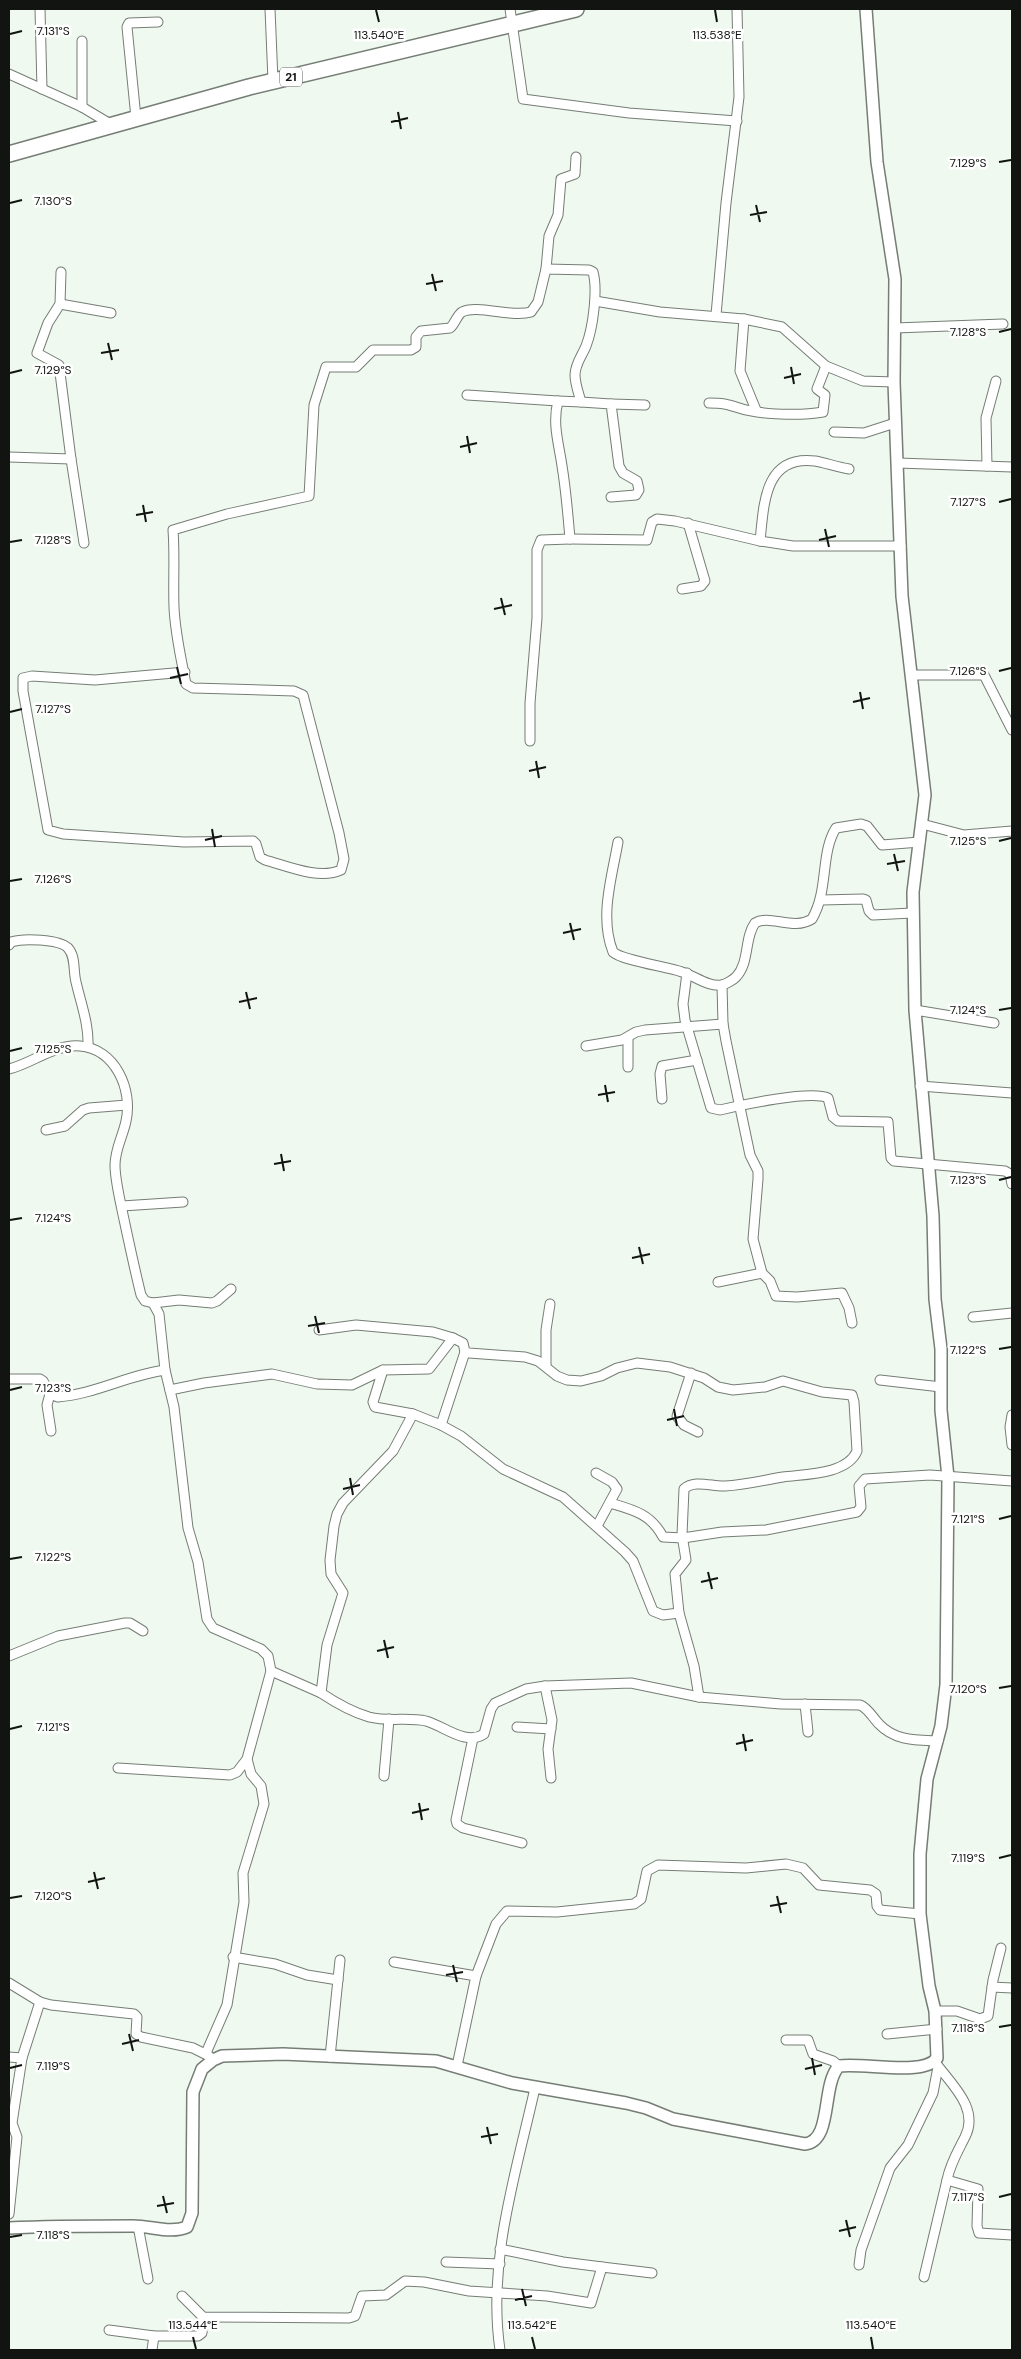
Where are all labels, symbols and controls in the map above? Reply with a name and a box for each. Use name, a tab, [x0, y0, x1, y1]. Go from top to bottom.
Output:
text: 7.131°S	[36, 23, 70, 39]
text: 113.540°E	[354, 27, 405, 43]
text: 113.538°E	[692, 27, 742, 43]
road number: 21	[280, 68, 302, 86]
text: 7.129°S	[950, 155, 987, 171]
text: 7.130°S	[34, 193, 72, 209]
text: 7.128°S	[950, 324, 986, 340]
text: 7.129°S	[35, 362, 72, 378]
text: 7.127°S	[950, 494, 986, 510]
text: 7.128°S	[35, 532, 71, 548]
text: 7.126°S	[949, 663, 987, 679]
text: 7.127°S	[35, 701, 71, 717]
text: 7.125°S	[950, 833, 986, 849]
text: 7.126°S	[34, 871, 72, 887]
text: 7.124°S	[950, 1002, 986, 1018]
text: 7.125°S	[35, 1041, 71, 1057]
text: 7.123°S	[950, 1172, 986, 1188]
text: 7.124°S	[35, 1210, 71, 1226]
text: 7.122°S	[950, 1342, 986, 1358]
text: 7.123°S	[35, 1380, 71, 1396]
text: 7.121°S	[951, 1511, 985, 1527]
text: 7.122°S	[35, 1549, 71, 1565]
text: 7.120°S	[949, 1681, 987, 1697]
text: 7.121°S	[36, 1719, 70, 1735]
text: 7.119°S	[951, 1850, 985, 1866]
text: 7.120°S	[34, 1888, 72, 1904]
text: 7.118°S	[951, 2020, 985, 2036]
text: 7.119°S	[36, 2058, 70, 2074]
text: 7.117°S	[952, 2189, 984, 2205]
text: 7.118°S	[36, 2227, 70, 2243]
text: 113.544°E	[168, 2317, 218, 2333]
text: 113.542°E	[507, 2317, 557, 2333]
text: 113.540°E	[846, 2317, 897, 2333]

